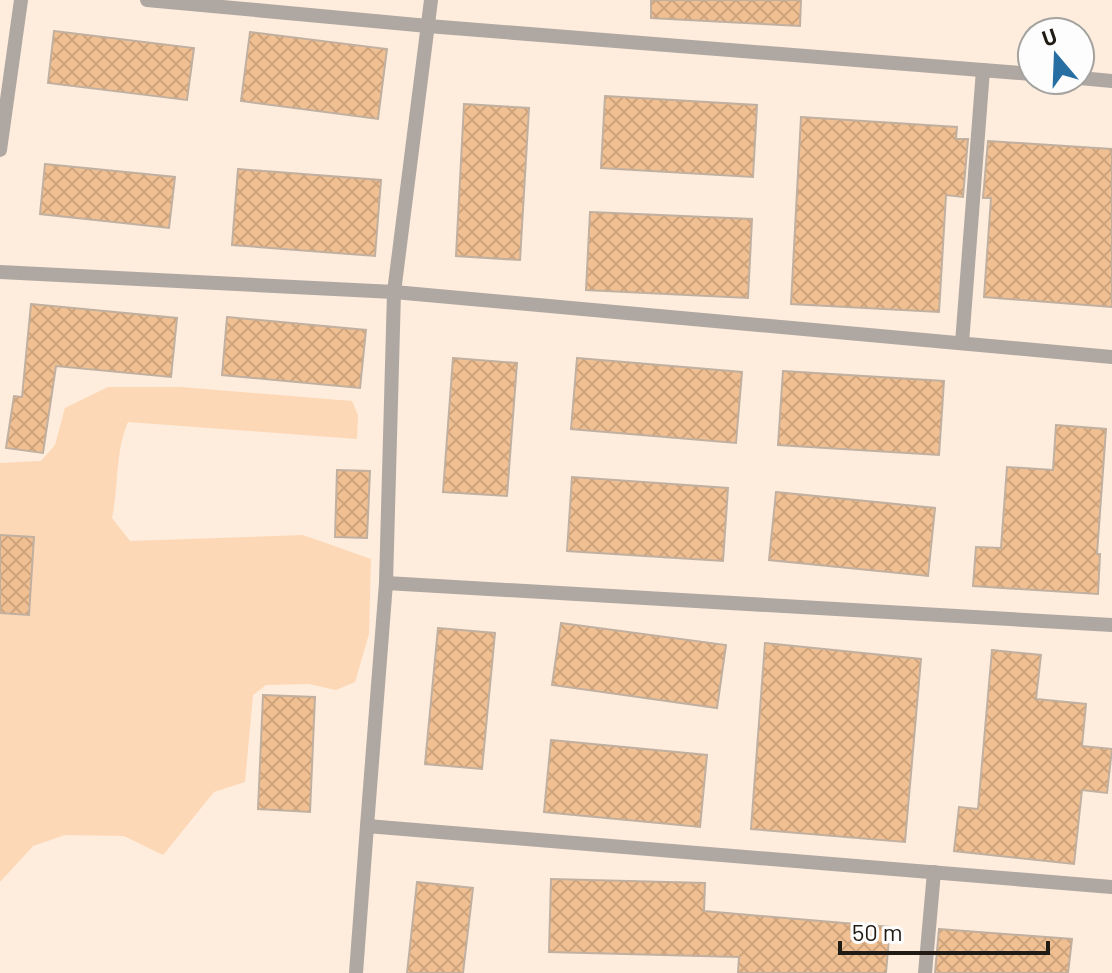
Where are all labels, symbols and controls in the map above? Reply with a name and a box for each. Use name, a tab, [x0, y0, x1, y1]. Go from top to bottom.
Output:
north arrow	[1016, 16, 1096, 96]
text: U	[1038, 22, 1060, 51]
scale bar	[840, 905, 1048, 955]
text: 50 m	[852, 917, 903, 946]

